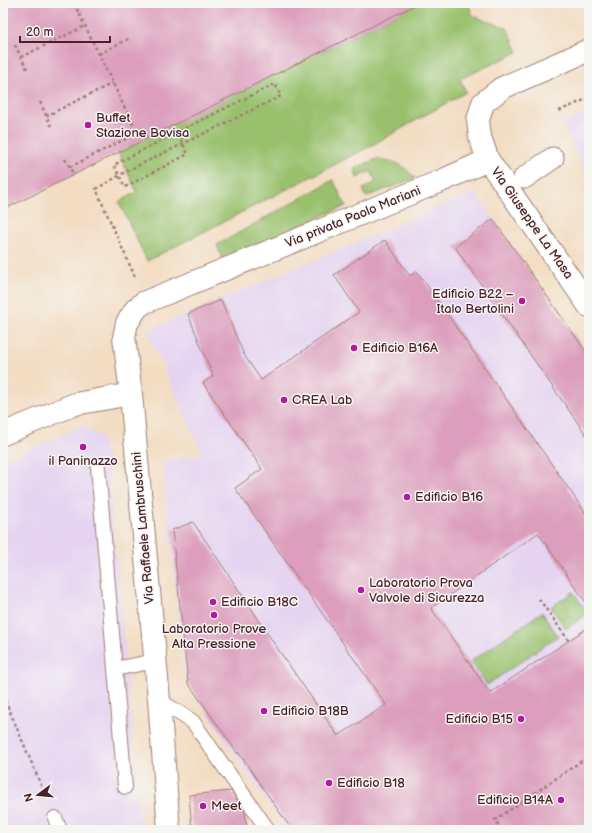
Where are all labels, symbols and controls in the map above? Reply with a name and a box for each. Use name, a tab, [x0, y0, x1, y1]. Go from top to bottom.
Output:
scale bar	[20, 18, 110, 44]
text: 20 m	[26, 25, 53, 40]
place label: Buffet Stazione Bovisa	[96, 110, 189, 141]
marker: Buffet Stazione Bovisa	[83, 120, 93, 130]
street label: Via Giuseppe La Masa	[487, 164, 577, 282]
street label: Via privata Paolo Mariani	[283, 182, 423, 252]
place label: Edificio B22 – Italo Bertolini	[432, 286, 514, 317]
marker: Edificio B22 – Italo Bertolini	[517, 296, 527, 306]
place label: Edificio B16A	[362, 340, 438, 356]
marker: Edificio B16A	[349, 343, 359, 353]
place label: CREA Lab	[292, 392, 352, 408]
marker: CREA Lab	[279, 395, 289, 405]
marker: il Paninazzo	[78, 442, 88, 452]
street label: Via Raffaele Lambruschini	[128, 451, 158, 605]
place label: il Paninazzo	[48, 453, 118, 469]
place label: Edificio B16	[415, 489, 483, 505]
marker: Edificio B16	[402, 492, 412, 502]
place label: Laboratorio Prova Valvole di Sicurezza	[369, 575, 484, 606]
marker: Laboratorio Prova Valvole di Sicurezza	[356, 585, 366, 595]
place label: Edificio B18C	[221, 594, 298, 610]
marker: Edificio B18C	[208, 597, 218, 607]
marker: Laboratorio Prove Alta Pressione	[209, 610, 219, 620]
place label: Laboratorio Prove Alta Pressione	[162, 621, 266, 652]
place label: Edificio B18B	[272, 703, 349, 719]
marker: Edificio B18B	[259, 706, 269, 716]
place label: Edificio B15	[445, 711, 513, 727]
marker: Edificio B15	[516, 714, 526, 724]
north arrow	[18, 775, 58, 815]
place label: Edificio B18	[337, 775, 405, 791]
marker: Edificio B18	[324, 778, 334, 788]
text: N	[21, 792, 36, 803]
place label: Edificio B14A	[477, 792, 553, 808]
marker: Edificio B14A	[556, 795, 566, 805]
place label: Meet	[211, 798, 242, 814]
marker: Meet	[198, 801, 208, 811]

